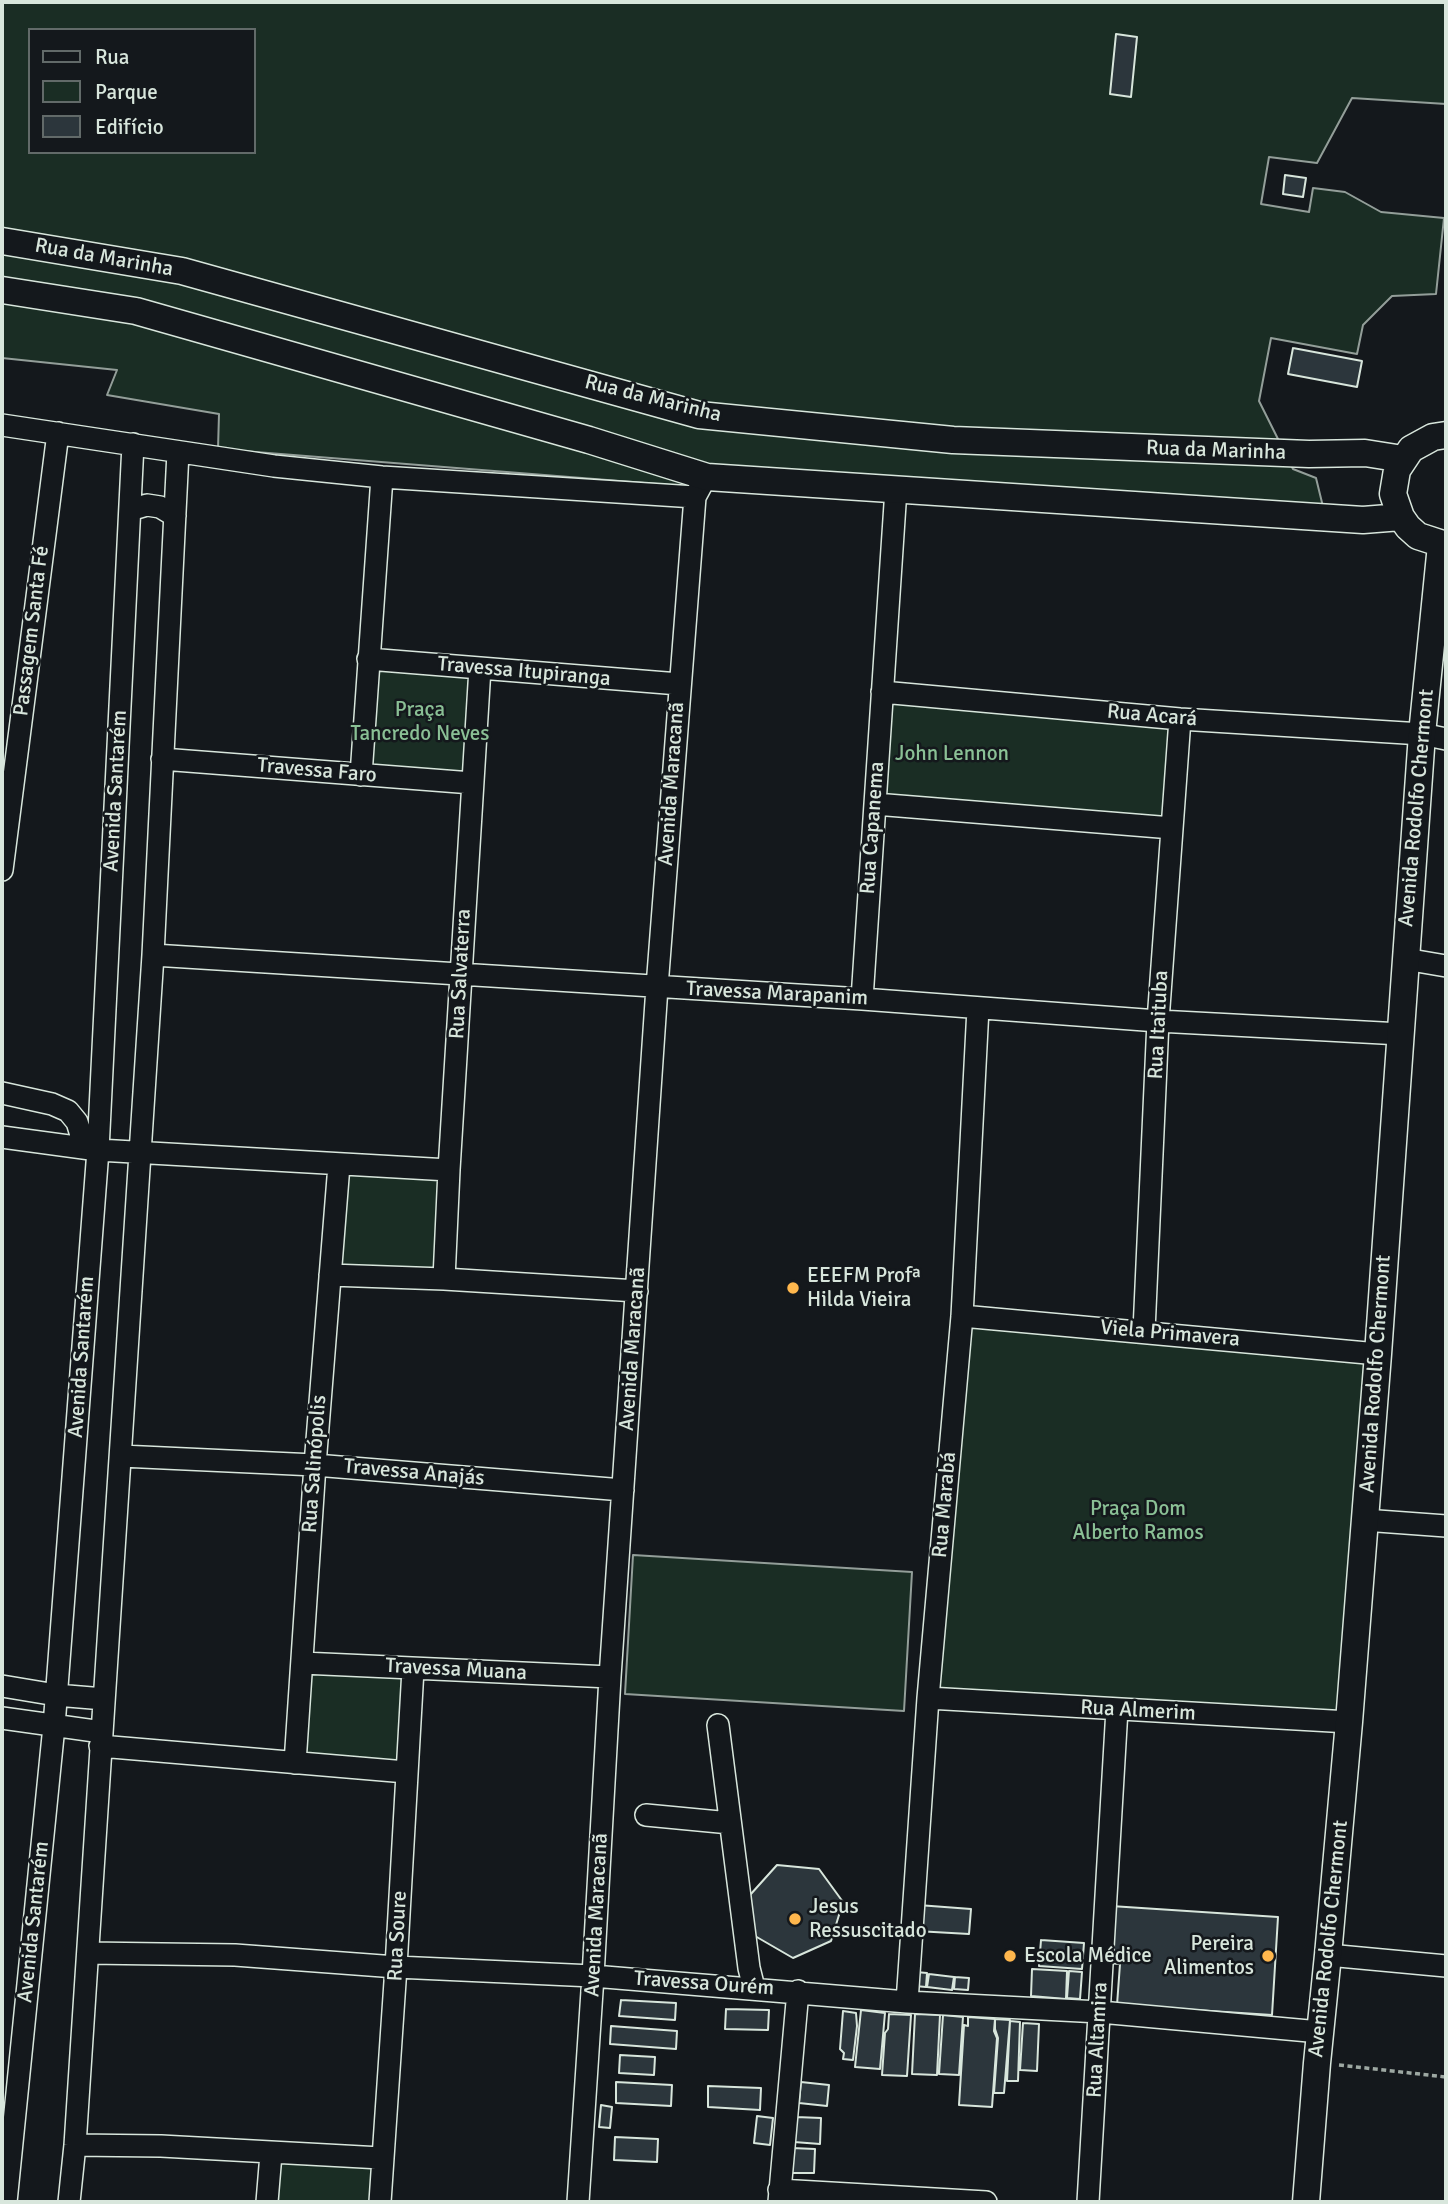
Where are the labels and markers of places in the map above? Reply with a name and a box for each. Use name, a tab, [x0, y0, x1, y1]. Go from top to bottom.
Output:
place label: EEEFM Profª Hilda Vieira	[807, 1263, 921, 1313]
marker: EEEFM Profª Hilda Vieira	[785, 1280, 801, 1296]
place label: Jesus Ressuscitado	[809, 1894, 927, 1944]
marker: Jesus Ressuscitado	[787, 1911, 803, 1927]
place label: Pereira Alimentos	[1164, 1931, 1254, 1981]
place label: Escola Médice	[1024, 1943, 1152, 1969]
marker: Escola Médice	[1002, 1948, 1018, 1964]
marker: Pereira Alimentos	[1260, 1948, 1276, 1964]

